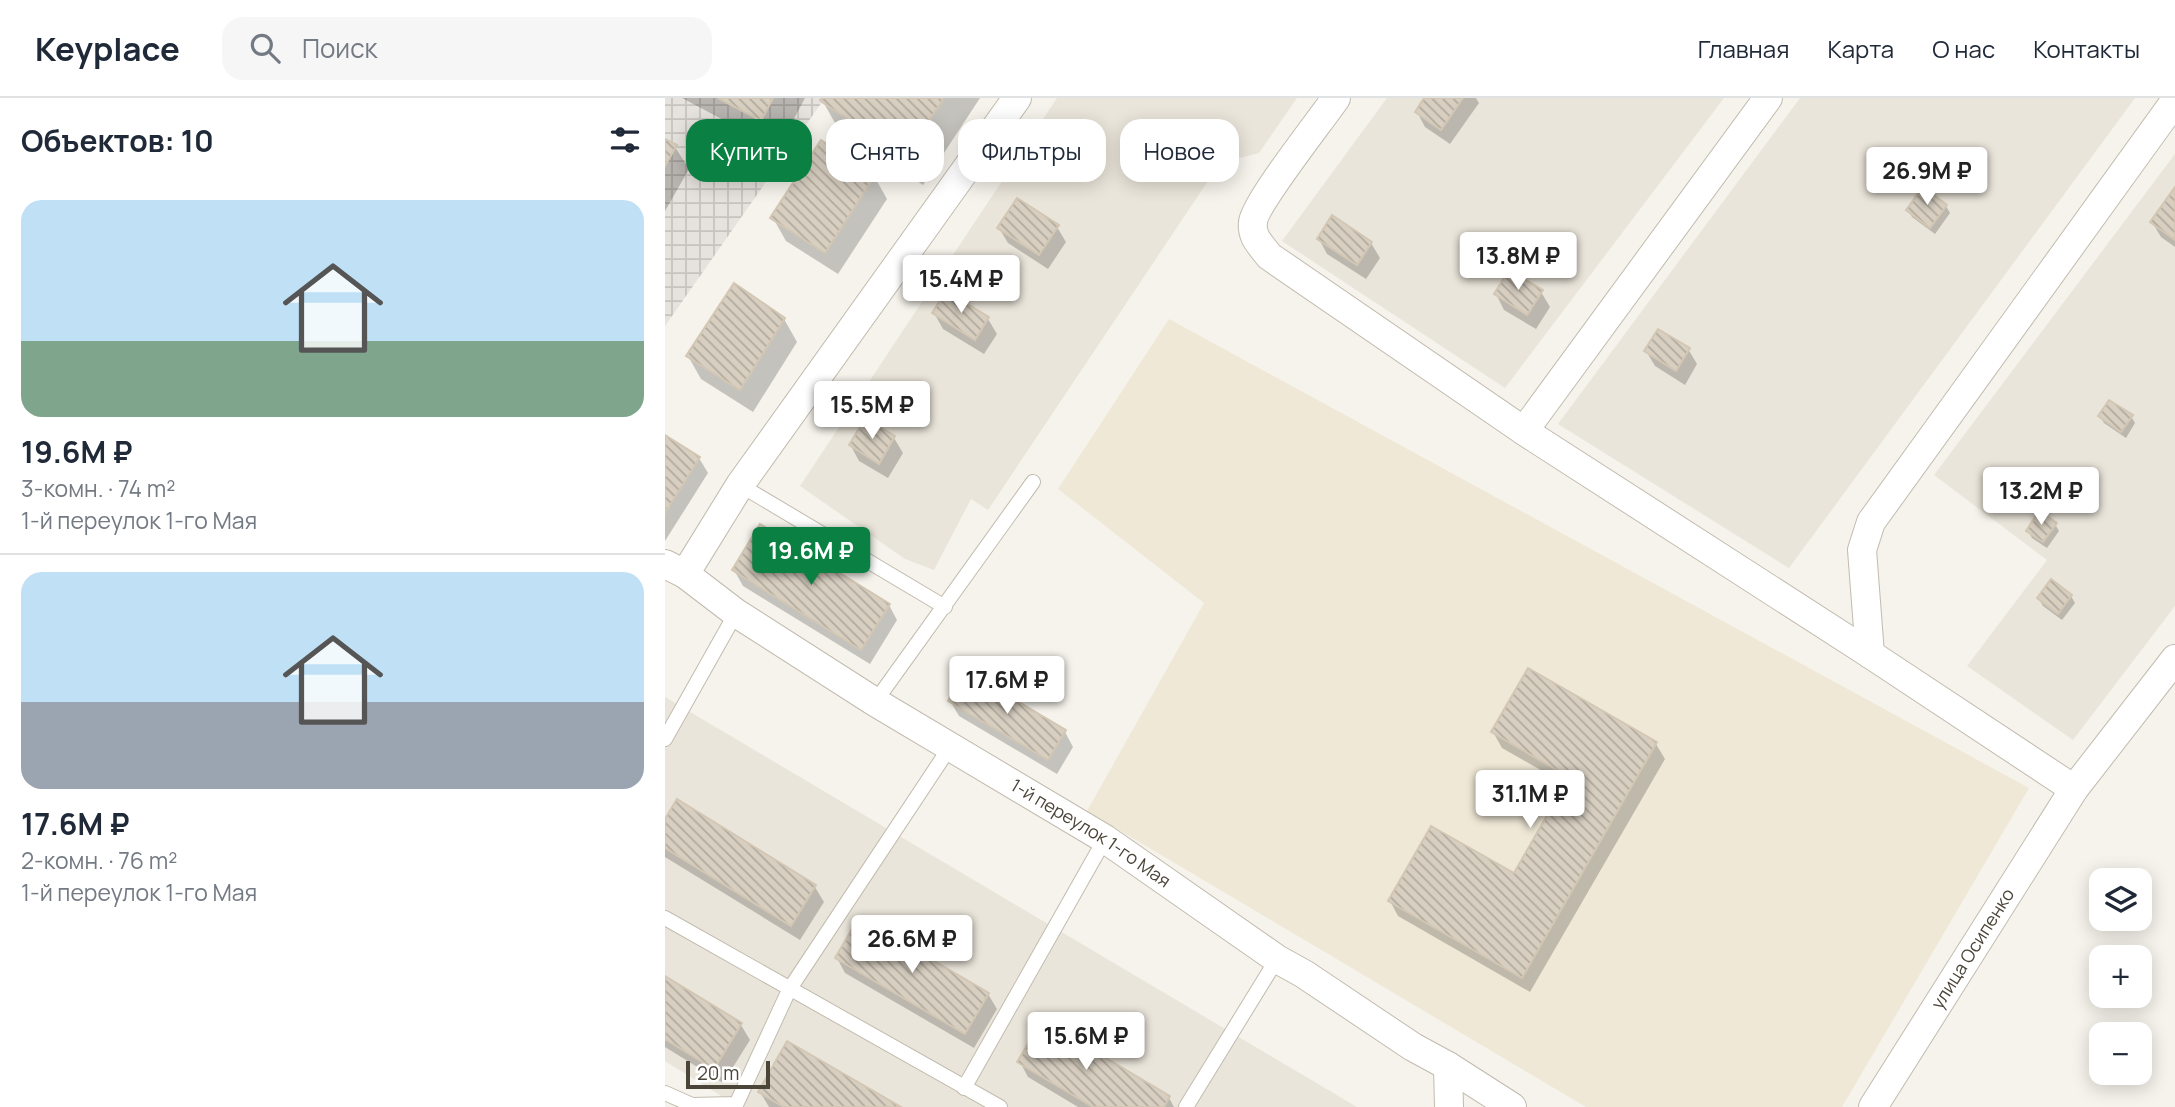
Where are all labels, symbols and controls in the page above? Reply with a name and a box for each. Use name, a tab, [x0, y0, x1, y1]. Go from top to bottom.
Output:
search box	[222, 17, 712, 80]
text: Keyplace	[35, 26, 180, 71]
icon: search	[246, 29, 284, 67]
text: Поиск	[302, 30, 377, 66]
text: Главная	[1698, 32, 1789, 65]
text: Карта	[1827, 32, 1894, 65]
text: О нас	[1932, 32, 1995, 65]
text: Контакты	[2033, 32, 2140, 65]
chip: Купить	[686, 119, 812, 182]
chip: Снять	[826, 119, 944, 182]
chip: Фильтры	[958, 119, 1106, 182]
chip: Новое	[1120, 119, 1239, 182]
text: Объектов: 10	[21, 120, 214, 161]
icon: filters	[606, 121, 644, 159]
pin: 26.9M ₽	[1862, 148, 1992, 207]
text: 26.9M ₽	[1882, 154, 1972, 186]
pin: 13.8M ₽	[1453, 232, 1583, 292]
text: 13.8M ₽	[1476, 239, 1560, 271]
icon: home	[270, 245, 396, 371]
pin: 15.4M ₽	[896, 256, 1026, 315]
text: 15.4M ₽	[919, 262, 1003, 294]
pin: 15.5M ₽	[807, 382, 937, 441]
text: 15.5M ₽	[830, 388, 914, 420]
text: 19.6M ₽	[21, 431, 133, 472]
pin: 13.2M ₽	[1976, 468, 2106, 527]
text: 3-комн. · 74 m²	[21, 472, 175, 504]
text: 13.2M ₽	[1999, 474, 2083, 506]
text: 1-й переулок 1-го Мая	[21, 504, 257, 536]
pin: 19.6M ₽	[746, 528, 876, 587]
text: 19.6M ₽	[768, 534, 854, 566]
icon: home	[270, 617, 396, 743]
pin: 17.6M ₽	[942, 656, 1072, 716]
text: 17.6M ₽	[965, 663, 1049, 695]
pin: 31.1M ₽	[1465, 770, 1595, 830]
street label: 1-й переулок 1-го Мая	[1007, 773, 1176, 892]
text: 31.1M ₽	[1492, 777, 1568, 809]
text: 17.6M ₽	[21, 803, 130, 844]
text: 2-комн. · 76 m²	[21, 844, 177, 876]
map controls	[2089, 868, 2152, 1085]
button: layers	[2089, 868, 2152, 931]
text: 1-й переулок 1-го Мая	[21, 876, 257, 908]
street label: улица Осипенко	[1925, 883, 2019, 1013]
pin: 26.6M ₽	[847, 916, 977, 975]
text: 26.6M ₽	[867, 922, 957, 954]
button: +	[2089, 945, 2152, 1008]
pin: 15.6M ₽	[1021, 1012, 1151, 1072]
text: 15.6M ₽	[1044, 1019, 1128, 1051]
button: −	[2089, 1022, 2152, 1085]
scale bar	[686, 1058, 770, 1090]
text: 20 m	[697, 1060, 739, 1086]

